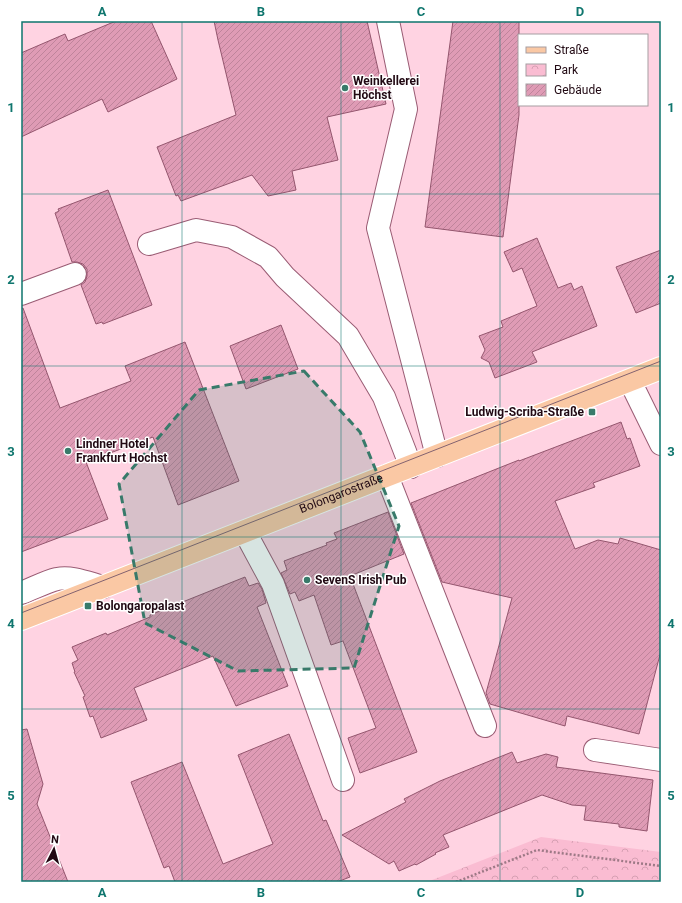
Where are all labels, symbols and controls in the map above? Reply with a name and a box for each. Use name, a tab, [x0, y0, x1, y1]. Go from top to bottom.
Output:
text: A	[98, 4, 107, 19]
text: B	[257, 4, 265, 19]
text: C	[417, 4, 426, 19]
text: D	[576, 4, 584, 19]
legend	[518, 34, 648, 106]
text: Straße	[554, 43, 589, 57]
text: Park	[554, 63, 579, 77]
place label: Weinkellerei Höchst	[353, 74, 419, 102]
marker: Weinkellerei Höchst	[340, 83, 350, 93]
text: Gebäude	[554, 83, 602, 97]
text: 1	[7, 100, 15, 115]
text: 1	[667, 100, 675, 115]
text: 2	[7, 272, 15, 287]
text: 2	[667, 272, 675, 287]
place label: Ludwig-Scriba-Straße	[465, 405, 585, 419]
marker: Ludwig-Scriba-Straße	[587, 407, 597, 417]
place label: Lindner Hotel Frankfurt Hochst	[76, 437, 167, 465]
text: 3	[7, 444, 15, 459]
text: 3	[667, 444, 675, 459]
marker: Lindner Hotel Frankfurt Hochst	[63, 446, 73, 456]
street label: Bolongarostraße	[297, 471, 385, 516]
place label: SevenS Irish Pub	[315, 573, 407, 587]
marker: SevenS Irish Pub	[302, 575, 312, 585]
place label: Bolongaropalast	[96, 599, 184, 613]
marker: Bolongaropalast	[83, 601, 93, 611]
text: 4	[7, 616, 15, 631]
text: 4	[667, 616, 675, 631]
text: 5	[7, 788, 15, 803]
text: 5	[667, 788, 675, 803]
north arrow	[34, 829, 74, 869]
text: N	[50, 833, 60, 846]
text: A	[98, 885, 107, 900]
text: B	[257, 885, 265, 900]
text: C	[417, 885, 426, 900]
text: D	[576, 885, 584, 900]

